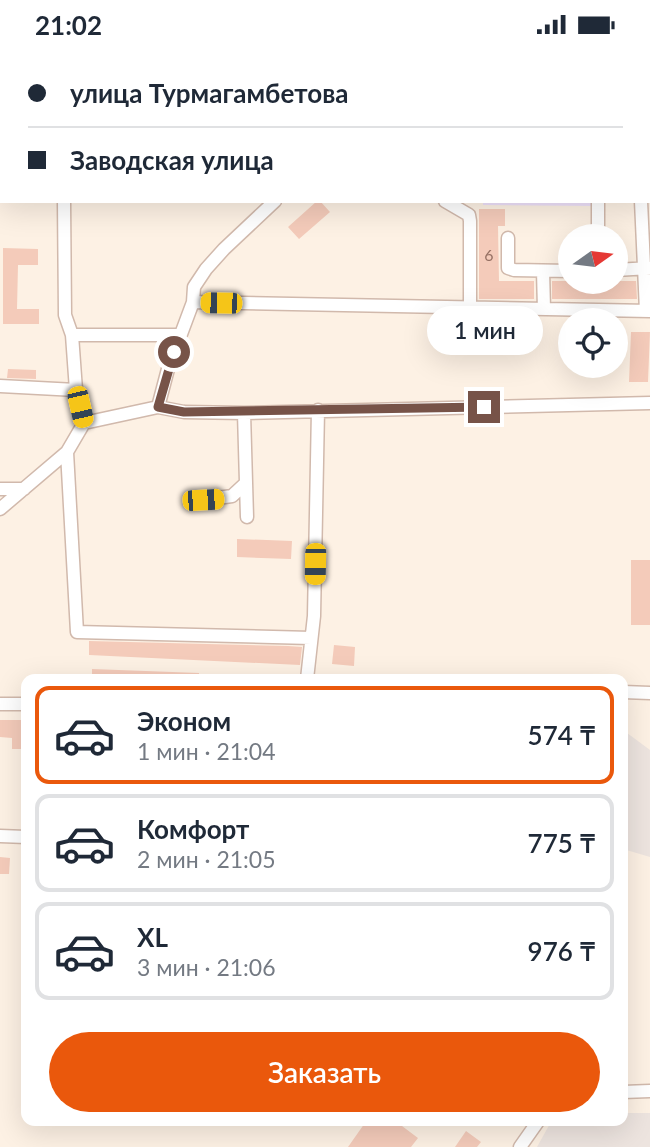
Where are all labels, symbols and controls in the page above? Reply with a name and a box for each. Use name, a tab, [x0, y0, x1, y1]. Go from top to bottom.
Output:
text: 21:02	[35, 9, 102, 41]
text: улица Турмагамбетова	[70, 77, 348, 109]
text: Заводская улица	[70, 144, 274, 176]
north arrow	[558, 224, 628, 294]
map controls	[558, 224, 628, 378]
house number: 6	[484, 245, 494, 264]
car	[200, 292, 243, 314]
callout: 1 мин	[426, 305, 542, 355]
button: locate	[558, 308, 628, 378]
text: 1 мин	[454, 316, 516, 344]
route start	[158, 336, 190, 368]
car	[66, 384, 95, 430]
route end	[468, 391, 500, 423]
car	[182, 488, 225, 512]
car	[305, 543, 326, 585]
icon: car	[53, 704, 116, 767]
text: Эконом	[137, 705, 231, 737]
text: 574 ₸	[528, 719, 596, 751]
text: 1 мин · 21:04	[137, 737, 276, 765]
icon: car	[53, 812, 116, 875]
text: Комфорт	[137, 813, 249, 845]
text: 775 ₸	[528, 827, 596, 859]
text: 2 мин · 21:05	[137, 845, 276, 873]
icon: car	[53, 920, 116, 983]
text: XL	[137, 921, 168, 953]
text: 976 ₸	[528, 935, 596, 967]
text: 3 мин · 21:06	[137, 953, 276, 981]
button: Заказать	[49, 1032, 600, 1112]

